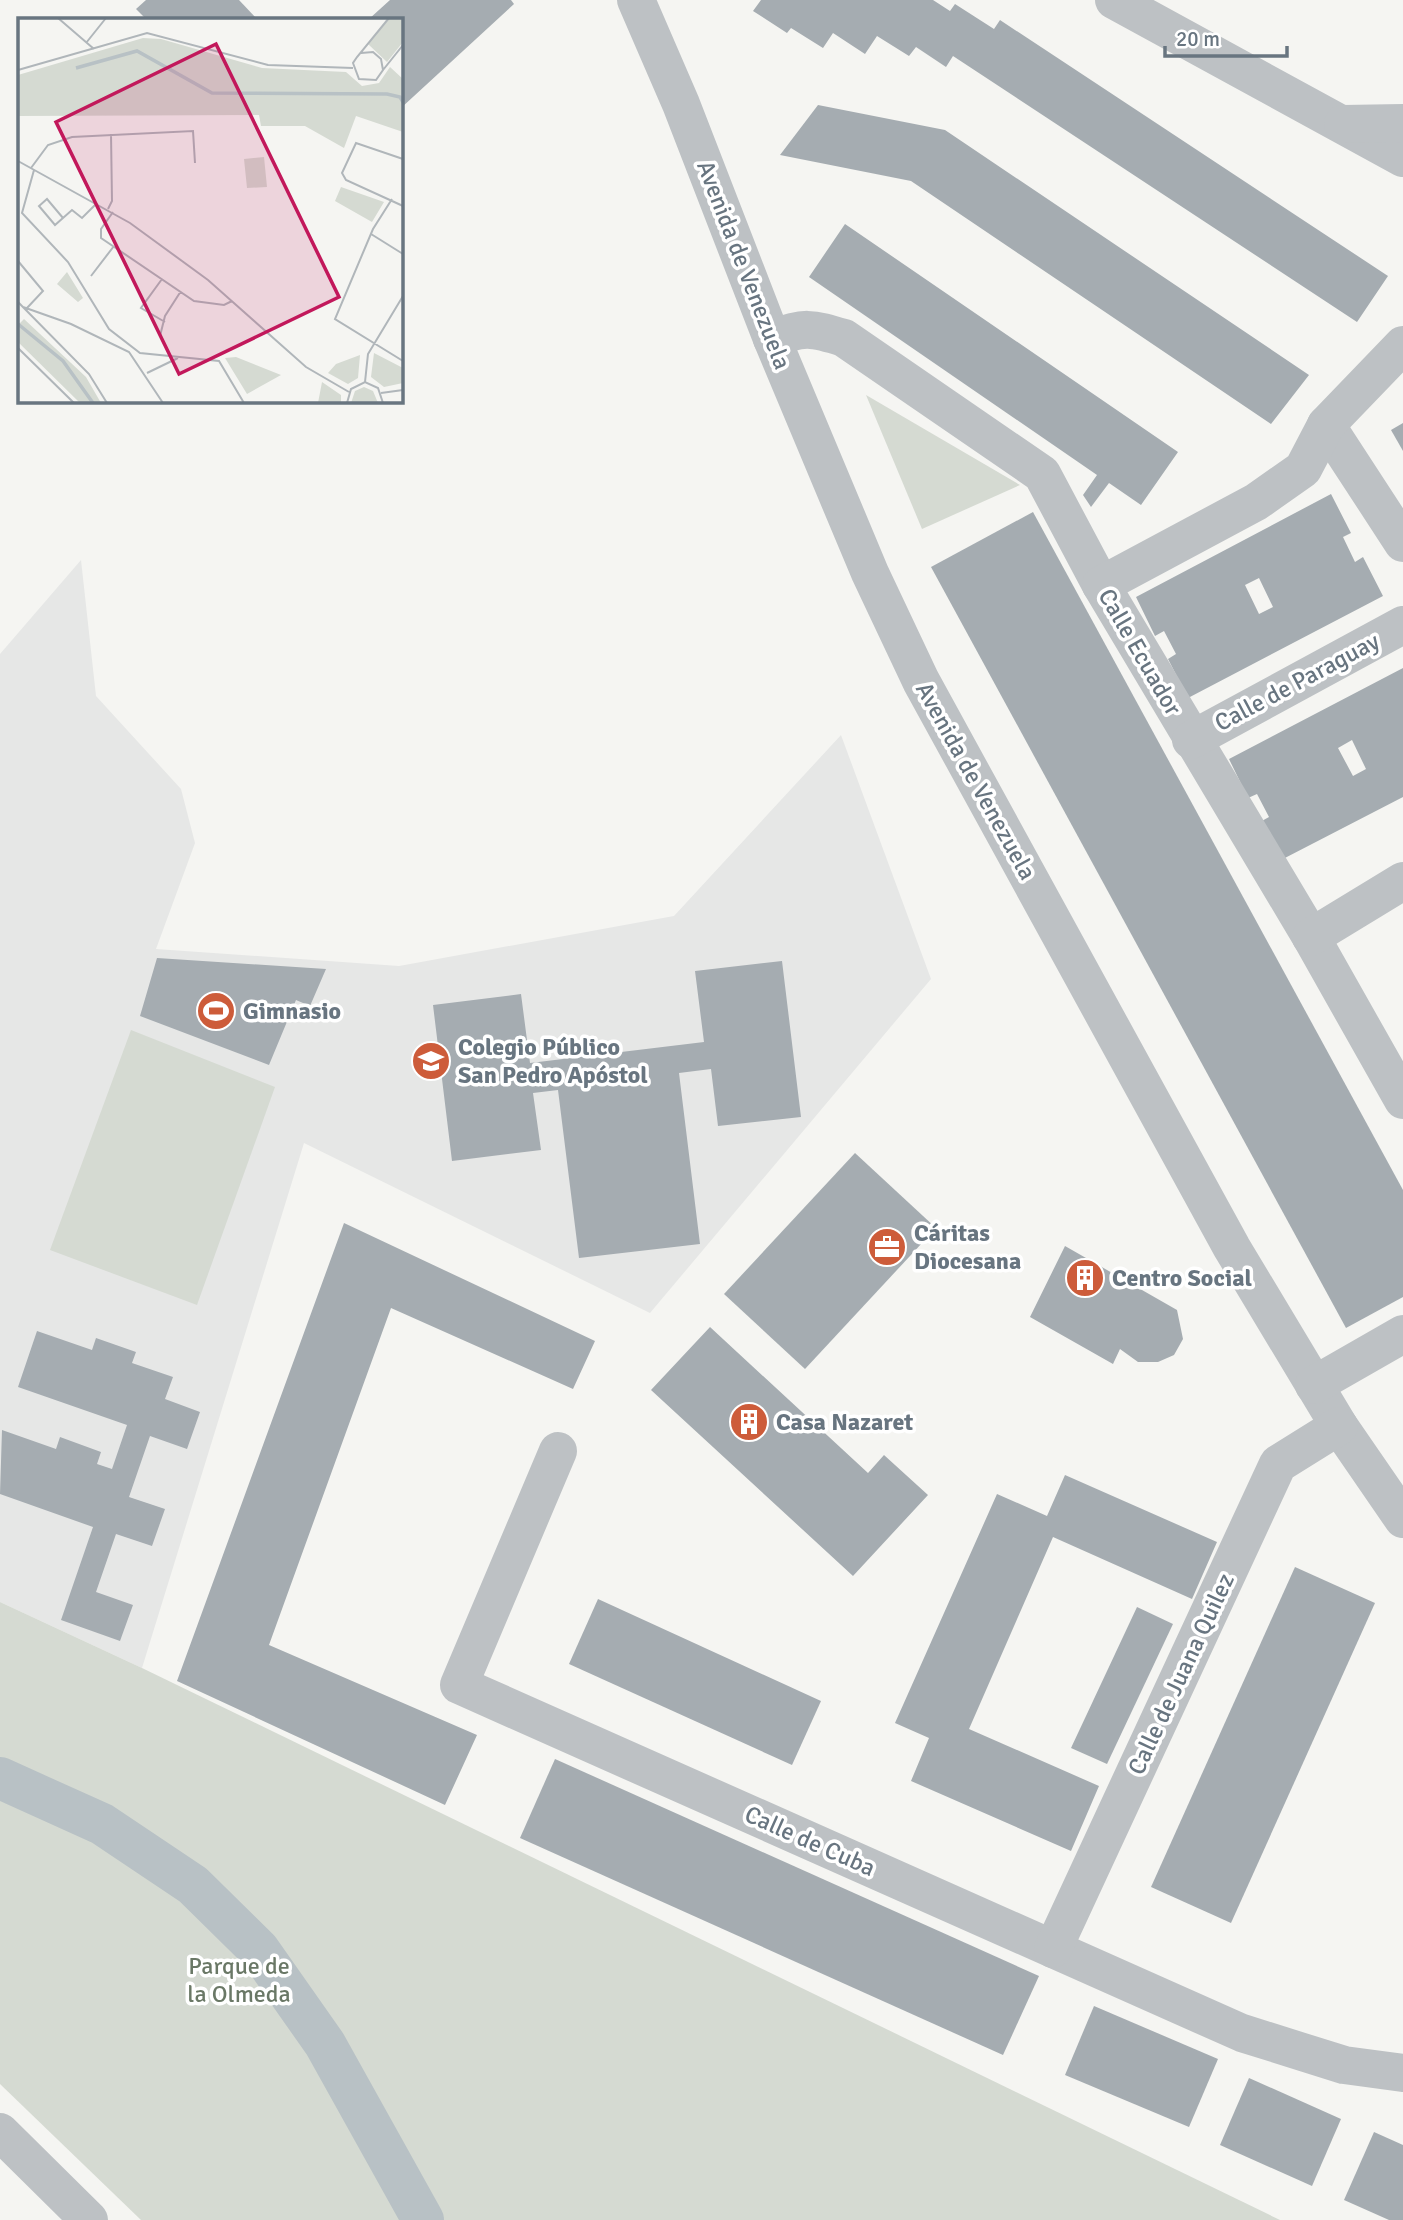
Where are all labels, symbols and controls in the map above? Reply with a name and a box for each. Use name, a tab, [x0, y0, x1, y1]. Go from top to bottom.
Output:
scale bar	[1165, 14, 1288, 58]
inset map	[18, 18, 402, 402]
text: 20 m	[1176, 26, 1220, 52]
street label: Avenida de Venezuela	[690, 156, 798, 374]
street label: Calle Ecuador	[1092, 583, 1188, 721]
street label: Calle de Paraguay	[1209, 626, 1385, 738]
street label: Avenida de Venezuela	[909, 677, 1043, 885]
sports icon: Gimnasio	[195, 990, 237, 1032]
place label: Gimnasio	[243, 996, 341, 1026]
place label: Colegio Público San Pedro Apóstol	[458, 1032, 648, 1090]
school or university icon: Colegio Público San Pedro Apóstol	[410, 1040, 452, 1082]
place label: Cáritas Diocesana	[914, 1218, 1021, 1276]
office icon: Cáritas Diocesana	[866, 1226, 908, 1268]
building icon: Centro Social	[1064, 1257, 1106, 1299]
place label: Centro Social	[1112, 1263, 1252, 1293]
building icon: Casa Nazaret	[728, 1401, 770, 1443]
place label: Casa Nazaret	[776, 1407, 913, 1437]
street label: Calle de Juana Quilez	[1121, 1569, 1241, 1779]
street label: Calle de Cuba	[740, 1799, 880, 1883]
park label: Parque de la Olmeda	[187, 1951, 291, 2009]

